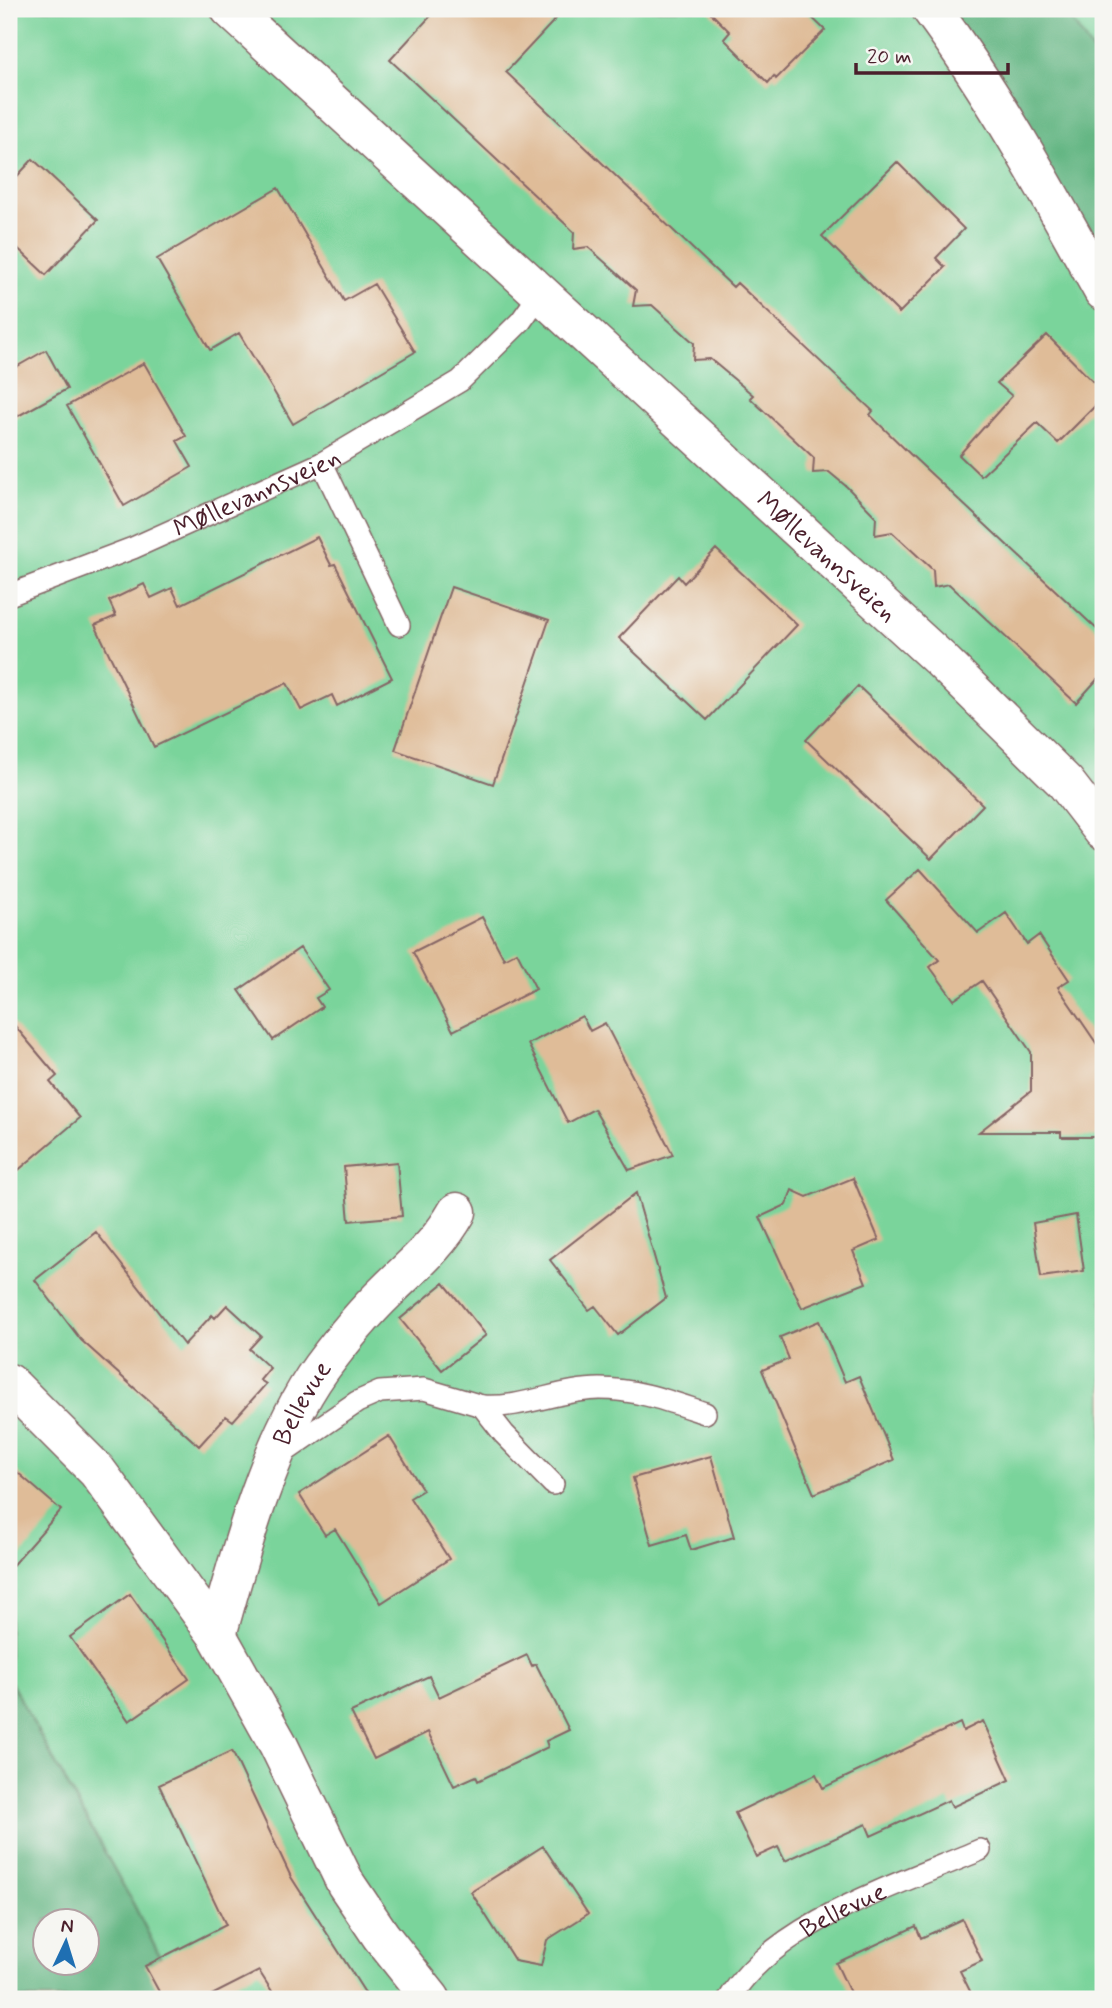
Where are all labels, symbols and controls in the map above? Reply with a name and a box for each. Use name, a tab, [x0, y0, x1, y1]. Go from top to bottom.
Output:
scale bar	[856, 32, 1009, 76]
text: 20 m	[867, 43, 912, 71]
street label: Møllevannsveien	[168, 441, 347, 547]
street label: Møllevannsveien	[748, 484, 904, 631]
street label: Bellevue	[266, 1354, 340, 1451]
street label: Bellevue	[794, 1875, 892, 1947]
north arrow	[32, 1906, 102, 1976]
text: N	[60, 1914, 74, 1939]

